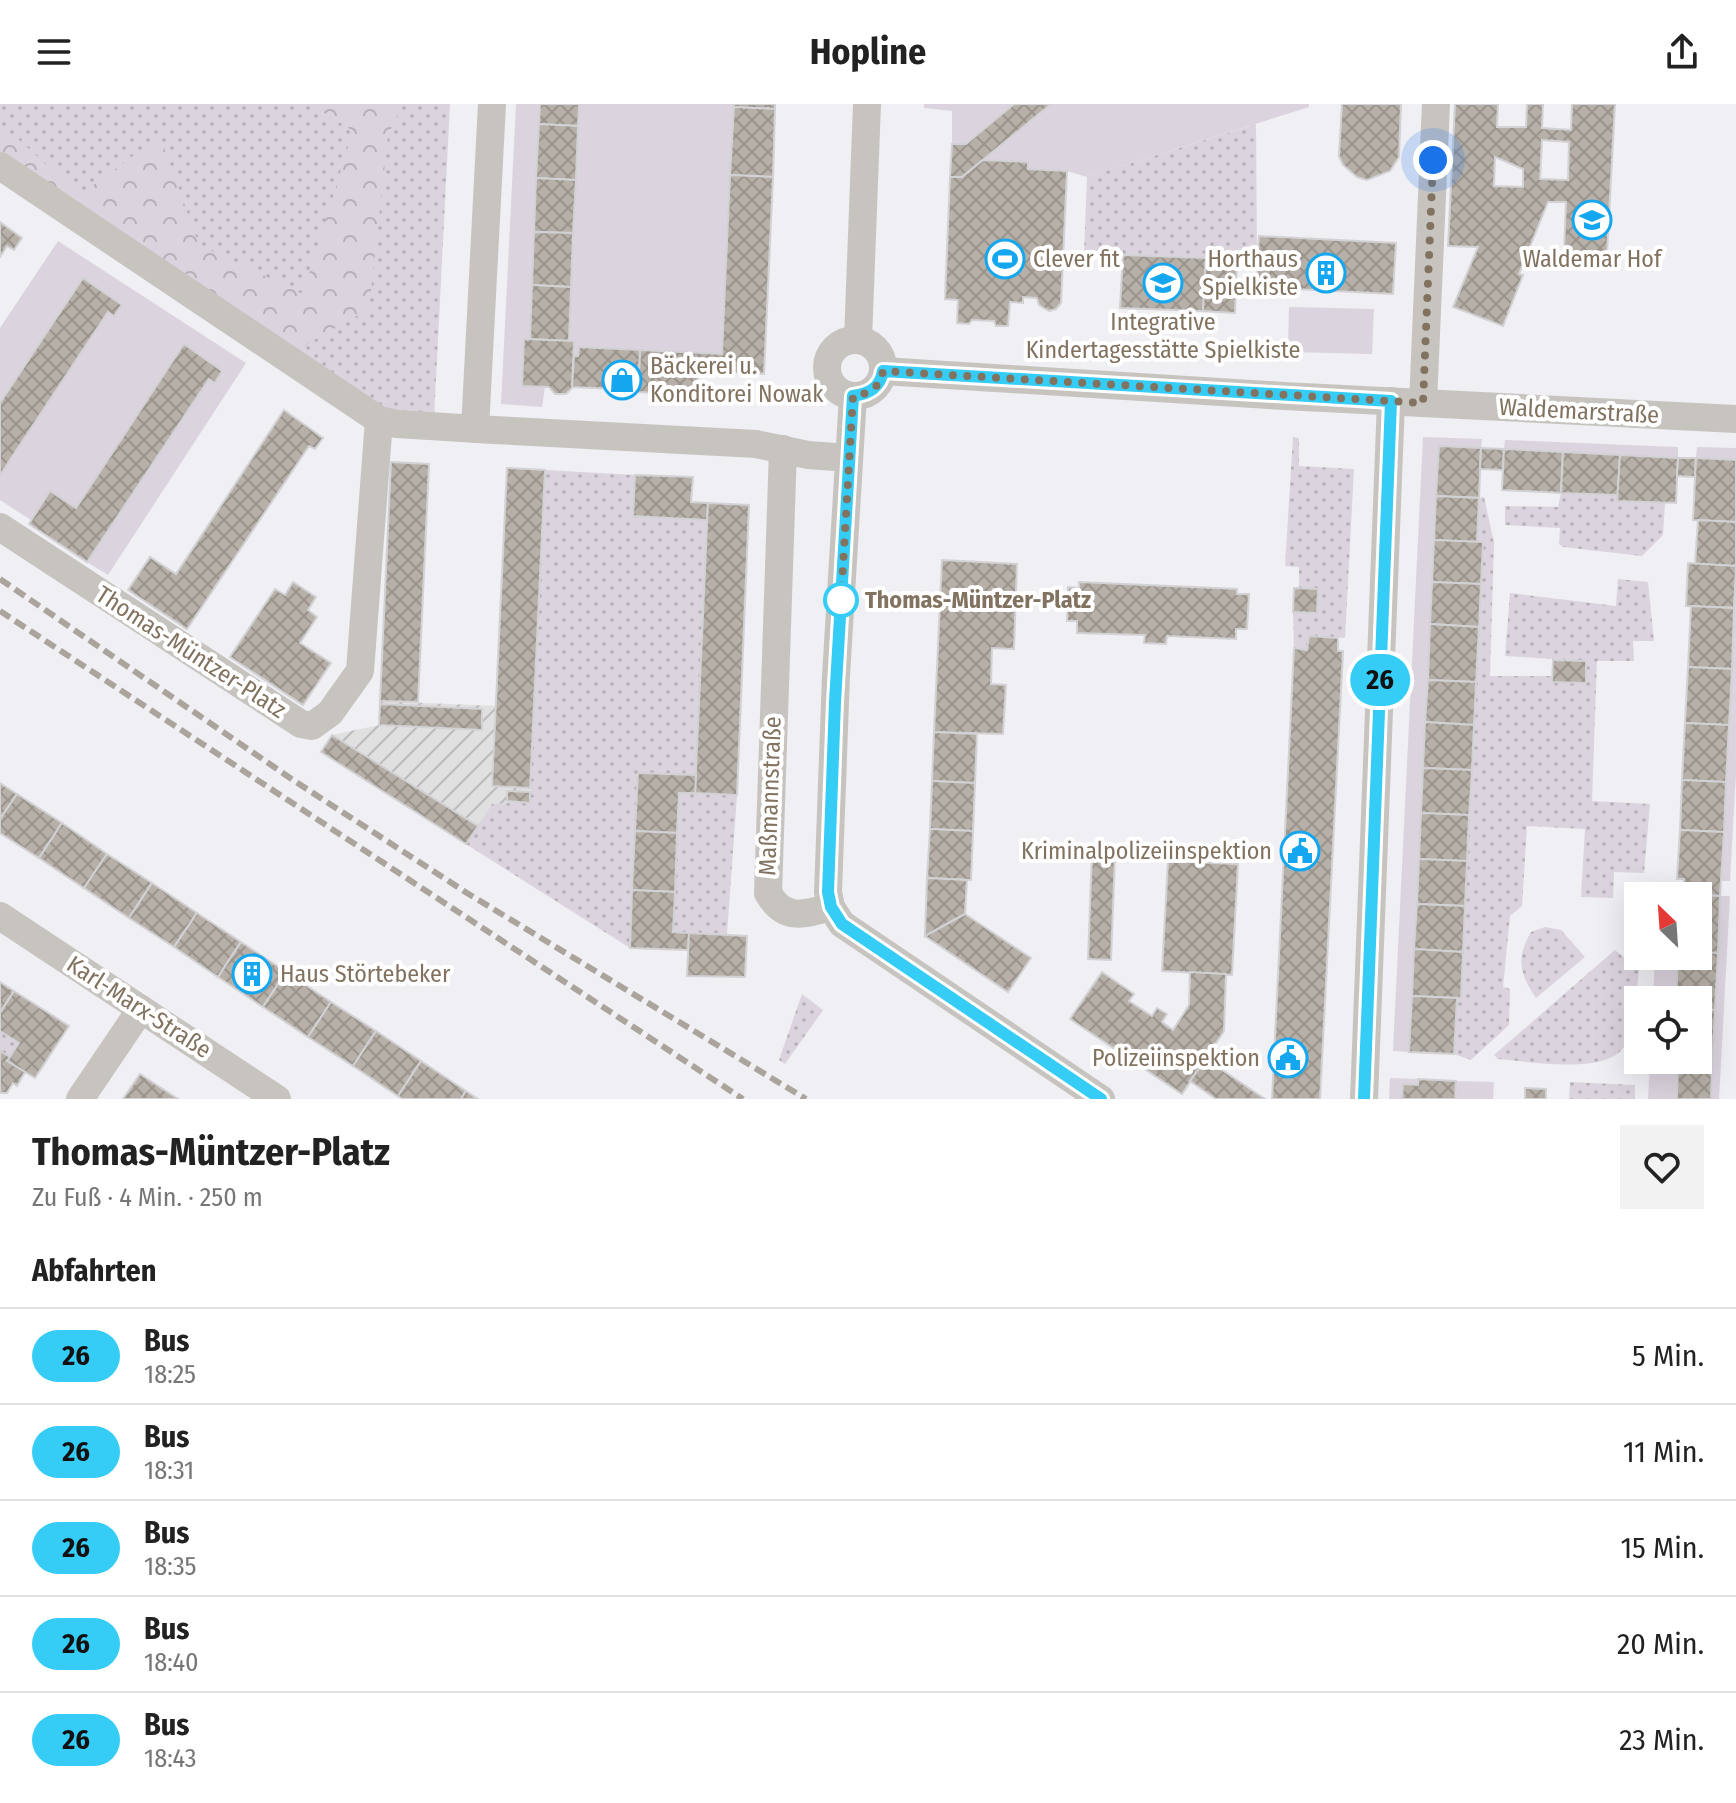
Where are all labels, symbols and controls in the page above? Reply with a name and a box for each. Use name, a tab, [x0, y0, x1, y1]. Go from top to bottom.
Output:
icon: menu	[32, 30, 76, 74]
text: Hopline	[810, 30, 926, 74]
icon: share	[1660, 30, 1704, 74]
your location	[1413, 140, 1453, 180]
school or university icon: Waldemar Hof	[1571, 199, 1613, 241]
sports icon: Clever fit	[984, 238, 1026, 280]
place label: Clever fit	[1033, 245, 1120, 273]
place label: Horthaus Spielkiste	[1202, 245, 1298, 301]
place label: Waldemar Hof	[1523, 245, 1663, 273]
building icon: Horthaus Spielkiste	[1305, 252, 1347, 294]
school or university icon: Integrative Kindertagesstätte Spielkiste	[1142, 262, 1184, 304]
place label: Integrative Kindertagesstätte Spielkiste	[1026, 308, 1300, 364]
place label: Bäckerei u. Konditorei Nowak	[650, 352, 824, 408]
shop icon: Bäckerei u. Konditorei Nowak	[601, 359, 643, 401]
street label: Waldemarstraße	[1498, 393, 1660, 429]
street label: Thomas-Müntzer-Platz	[91, 580, 291, 724]
marker: Thomas-Müntzer-Platz	[824, 583, 858, 617]
place label: Thomas-Müntzer-Platz	[865, 586, 1091, 614]
line badge: 26	[1344, 654, 1416, 706]
text: 26	[1366, 663, 1394, 696]
street label: Maßmannstraße	[753, 716, 787, 876]
public building icon: Kriminalpolizeiinspektion	[1279, 830, 1321, 872]
place label: Kriminalpolizeiinspektion	[1021, 837, 1272, 865]
north arrow	[1624, 882, 1712, 970]
map controls	[1624, 882, 1712, 1074]
street label: Karl-Marx-Straße	[62, 950, 216, 1064]
building icon: Haus Störtebeker	[231, 953, 273, 995]
place label: Haus Störtebeker	[280, 960, 451, 988]
button: locate	[1624, 986, 1712, 1074]
public building icon: Polizeiinspektion	[1267, 1037, 1309, 1079]
place label: Polizeiinspektion	[1092, 1044, 1260, 1072]
button: heart	[1620, 1125, 1704, 1209]
text: Thomas-Müntzer-Platz	[32, 1129, 390, 1175]
text: Zu Fuß · 4 Min. · 250 m	[32, 1182, 263, 1213]
text: Abfahrten	[32, 1253, 156, 1289]
text: Bus	[144, 1323, 189, 1359]
text: 5 Min.	[1632, 1338, 1704, 1374]
text: 26	[62, 1339, 90, 1372]
text: 18:25	[144, 1359, 196, 1390]
text: Bus	[144, 1419, 189, 1455]
text: 11 Min.	[1623, 1434, 1704, 1470]
text: 26	[62, 1435, 90, 1468]
text: 18:31	[144, 1455, 194, 1486]
text: Bus	[144, 1515, 189, 1551]
text: 15 Min.	[1620, 1530, 1704, 1566]
text: 26	[62, 1531, 90, 1564]
text: 18:35	[144, 1551, 197, 1582]
text: Bus	[144, 1611, 189, 1647]
text: 20 Min.	[1617, 1626, 1704, 1662]
text: 26	[62, 1627, 90, 1660]
text: 18:40	[144, 1647, 199, 1678]
text: Bus	[144, 1707, 189, 1743]
text: 23 Min.	[1619, 1722, 1704, 1758]
text: 26	[62, 1723, 90, 1756]
text: 18:43	[144, 1743, 196, 1774]

